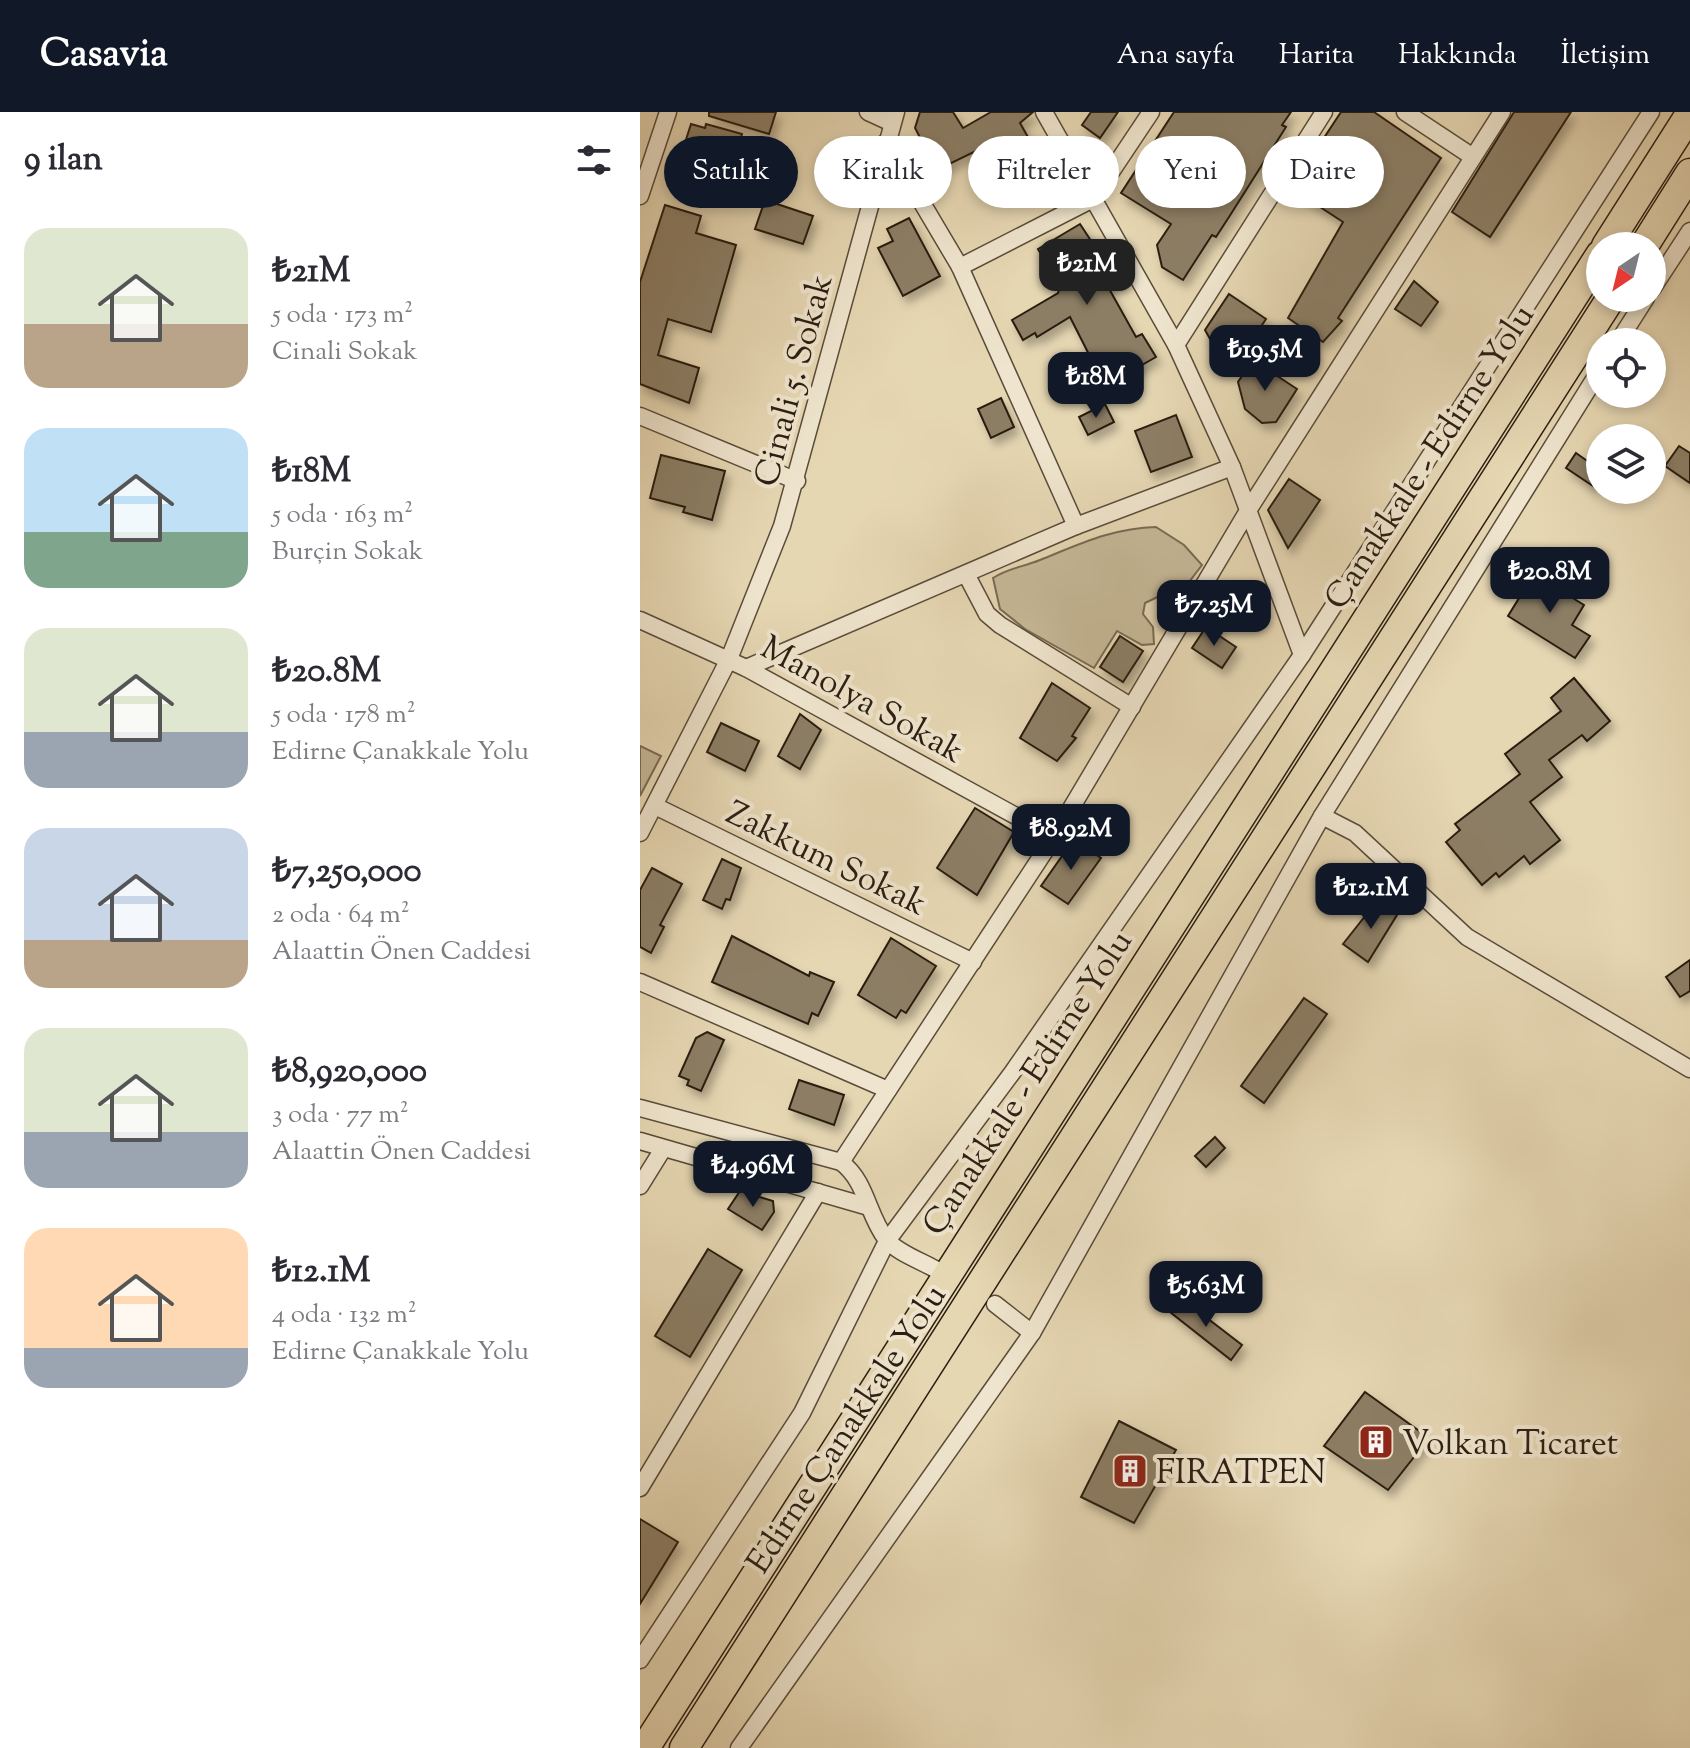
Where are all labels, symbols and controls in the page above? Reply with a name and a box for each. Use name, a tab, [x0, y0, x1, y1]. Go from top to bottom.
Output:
text: Casavia	[40, 29, 168, 83]
text: Ana sayfa	[1117, 36, 1235, 76]
text: Harita	[1279, 36, 1354, 76]
text: Hakkında	[1398, 36, 1517, 76]
text: İletişim	[1561, 36, 1650, 76]
text: 9 ilan	[24, 136, 103, 185]
chip: Satılık	[664, 136, 798, 208]
chip: Kiralık	[814, 136, 952, 208]
chip: Filtreler	[968, 136, 1119, 208]
chip: Yeni	[1135, 136, 1246, 208]
chip: Daire	[1262, 136, 1384, 208]
icon: filters	[572, 138, 616, 182]
north arrow	[1586, 232, 1666, 312]
map controls	[1586, 232, 1666, 504]
pin: ₺21M	[1040, 239, 1134, 307]
text: ₺21M	[1057, 246, 1117, 283]
text: ₺21M	[272, 248, 350, 297]
icon: home	[88, 260, 184, 356]
street label: Cinali 5. Sokak	[744, 269, 847, 492]
street label: Çanakkale - Edirne Yolu	[1314, 296, 1548, 620]
text: 5 oda · 173 m²	[272, 297, 413, 334]
pin: ₺19.5M	[1200, 325, 1330, 393]
button: locate	[1586, 328, 1666, 408]
text: ₺19.5M	[1227, 332, 1303, 369]
text: Cinali Sokak	[272, 334, 417, 371]
pin: ₺18M	[1049, 352, 1143, 420]
text: ₺18M	[1066, 359, 1126, 396]
button: layers	[1586, 424, 1666, 504]
text: ₺18M	[272, 448, 351, 497]
icon: home	[88, 460, 184, 556]
text: 5 oda · 163 m²	[272, 497, 413, 534]
text: Burçin Sokak	[272, 534, 423, 571]
pin: ₺20.8M	[1485, 547, 1615, 615]
text: ₺20.8M	[1508, 554, 1592, 591]
pin: ₺7.25M	[1149, 580, 1279, 648]
text: ₺7.25M	[1175, 587, 1253, 624]
street label: Manolya Sokak	[751, 625, 972, 777]
text: ₺20.8M	[272, 648, 381, 697]
icon: home	[88, 660, 184, 756]
text: 5 oda · 178 m²	[272, 697, 416, 734]
text: Edirne Çanakkale Yolu	[272, 734, 529, 771]
street label: Zakkum Sokak	[717, 790, 934, 930]
pin: ₺8.92M	[1006, 804, 1136, 872]
text: ₺8.92M	[1030, 811, 1112, 848]
text: ₺7,250,000	[272, 848, 422, 897]
icon: home	[88, 860, 184, 956]
pin: ₺12.1M	[1306, 863, 1436, 931]
text: ₺12.1M	[1333, 870, 1409, 907]
text: 2 oda · 64 m²	[272, 897, 410, 934]
street label: Çanakkale - Edirne Yolu	[912, 922, 1146, 1246]
text: Alaattin Önen Caddesi	[272, 934, 531, 971]
text: ₺8,920,000	[272, 1048, 427, 1097]
icon: home	[88, 1060, 184, 1156]
text: 3 oda · 77 m²	[272, 1097, 408, 1134]
text: Alaattin Önen Caddesi	[272, 1134, 531, 1171]
pin: ₺4.96M	[688, 1141, 818, 1209]
text: ₺4.96M	[711, 1148, 795, 1185]
text: ₺12.1M	[272, 1248, 370, 1297]
icon: home	[88, 1260, 184, 1356]
pin: ₺5.63M	[1141, 1261, 1271, 1329]
text: ₺5.63M	[1167, 1268, 1245, 1305]
street label: Edirne Çanakkale Yolu	[736, 1276, 960, 1584]
text: 4 oda · 132 m²	[272, 1297, 416, 1334]
text: Edirne Çanakkale Yolu	[272, 1334, 529, 1371]
place label: Volkan Ticaret	[1402, 1421, 1619, 1470]
building icon: Volkan Ticaret	[1357, 1423, 1395, 1461]
place label: FIRATPEN	[1156, 1450, 1326, 1499]
building icon: FIRATPEN	[1111, 1452, 1149, 1490]

